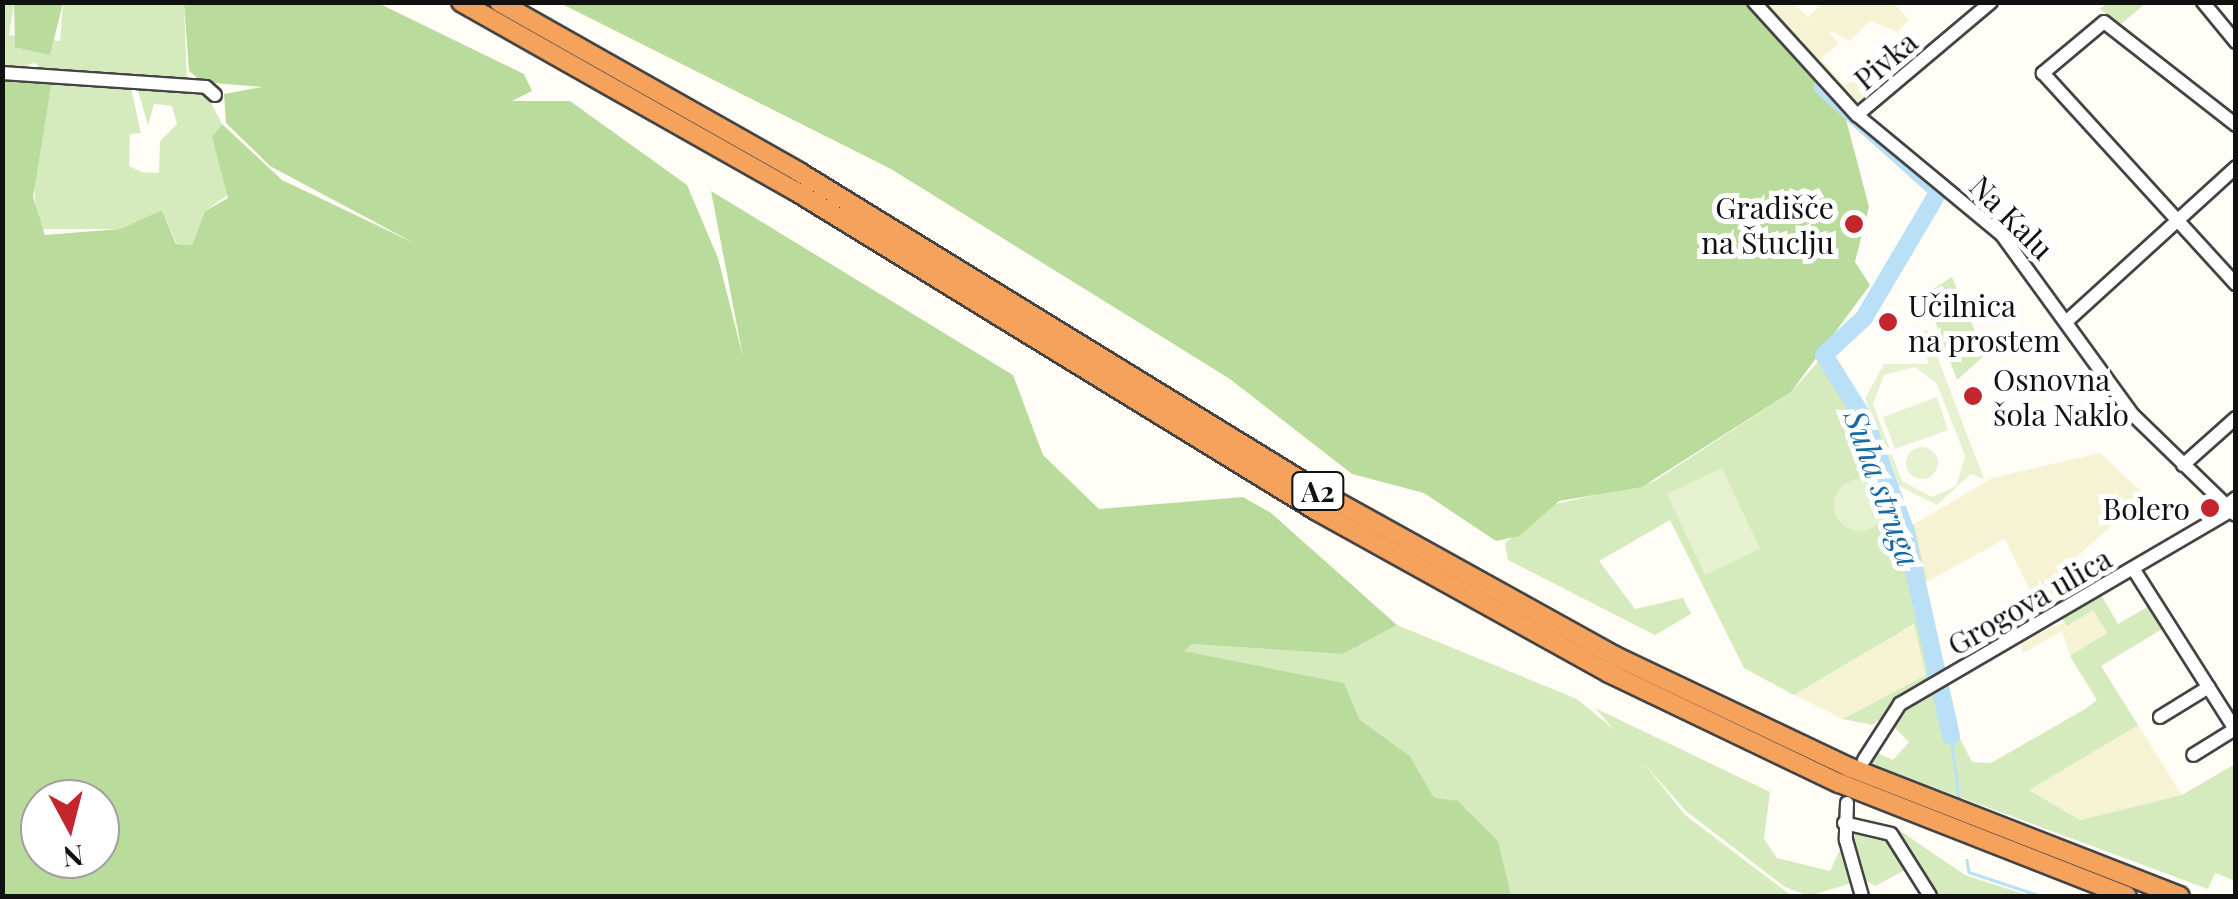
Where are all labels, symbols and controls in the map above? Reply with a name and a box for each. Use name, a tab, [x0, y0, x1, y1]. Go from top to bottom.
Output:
street label: Pivka	[1846, 23, 1924, 97]
street label: Na Kalu	[1963, 168, 2061, 266]
place label: Gradišče na Štuclju	[1701, 189, 1834, 260]
marker: Gradišče na Štuclju	[1843, 213, 1865, 235]
place label: Učilnica na prostem	[1908, 287, 2061, 358]
marker: Učilnica na prostem	[1877, 311, 1899, 333]
place label: Osnovna šola Naklo	[1993, 361, 2129, 432]
marker: Osnovna šola Naklo	[1962, 385, 1984, 407]
water label: Suha struga	[1837, 405, 1929, 571]
road number: A2	[1290, 468, 1346, 514]
place label: Bolero	[2103, 490, 2190, 526]
marker: Bolero	[2199, 497, 2221, 519]
street label: Grogova ulica	[1941, 540, 2117, 662]
north arrow	[20, 779, 120, 879]
text: N	[61, 838, 86, 877]

